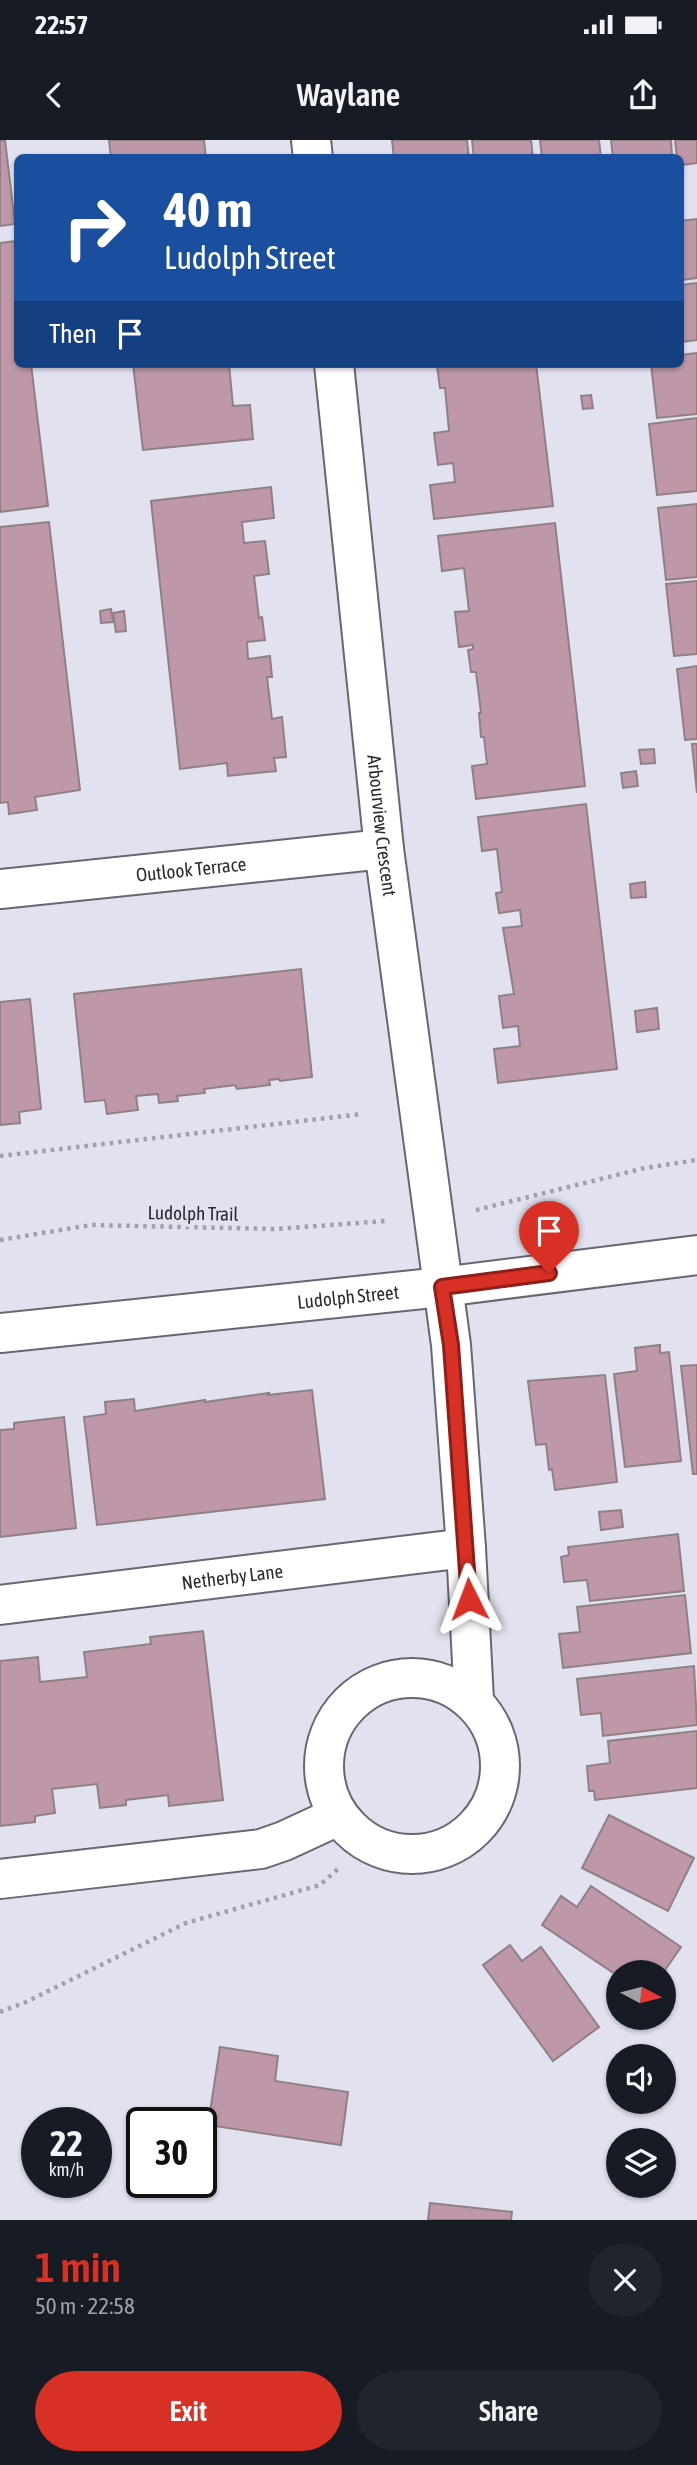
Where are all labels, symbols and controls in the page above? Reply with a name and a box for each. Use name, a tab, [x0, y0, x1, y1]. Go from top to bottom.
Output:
text: 22:57	[35, 10, 89, 40]
icon: back	[35, 76, 73, 114]
text: Waylane	[297, 76, 400, 113]
icon: share	[624, 76, 662, 114]
text: 40 m	[164, 181, 252, 237]
icon: right	[49, 182, 140, 273]
text: Ludolph Street	[164, 239, 336, 276]
icon: arrive	[111, 315, 149, 353]
text: Then	[49, 319, 97, 349]
street label: Arbourview Crescent	[363, 754, 401, 898]
street label: Outlook Terrace	[135, 852, 247, 886]
street label: Ludolph Trail	[147, 1201, 239, 1225]
pin	[519, 1201, 579, 1273]
icon: arrive	[530, 1212, 568, 1250]
street label: Ludolph Street	[296, 1281, 400, 1313]
street label: Netherby Lane	[180, 1559, 284, 1594]
position arrow	[432, 1562, 506, 1636]
north arrow	[606, 1960, 676, 2030]
map controls	[606, 1960, 676, 2198]
button: sound	[606, 2044, 676, 2114]
speed limit sign: 30	[126, 2107, 217, 2198]
text: 22	[50, 2123, 83, 2163]
button: layers	[606, 2128, 676, 2198]
text: km/h	[49, 2159, 84, 2180]
text: 1 min	[35, 2243, 121, 2291]
button: close	[588, 2243, 662, 2317]
text: 50 m · 22:58	[35, 2293, 135, 2319]
button: Exit	[35, 2371, 342, 2451]
button: Share	[356, 2371, 662, 2451]

